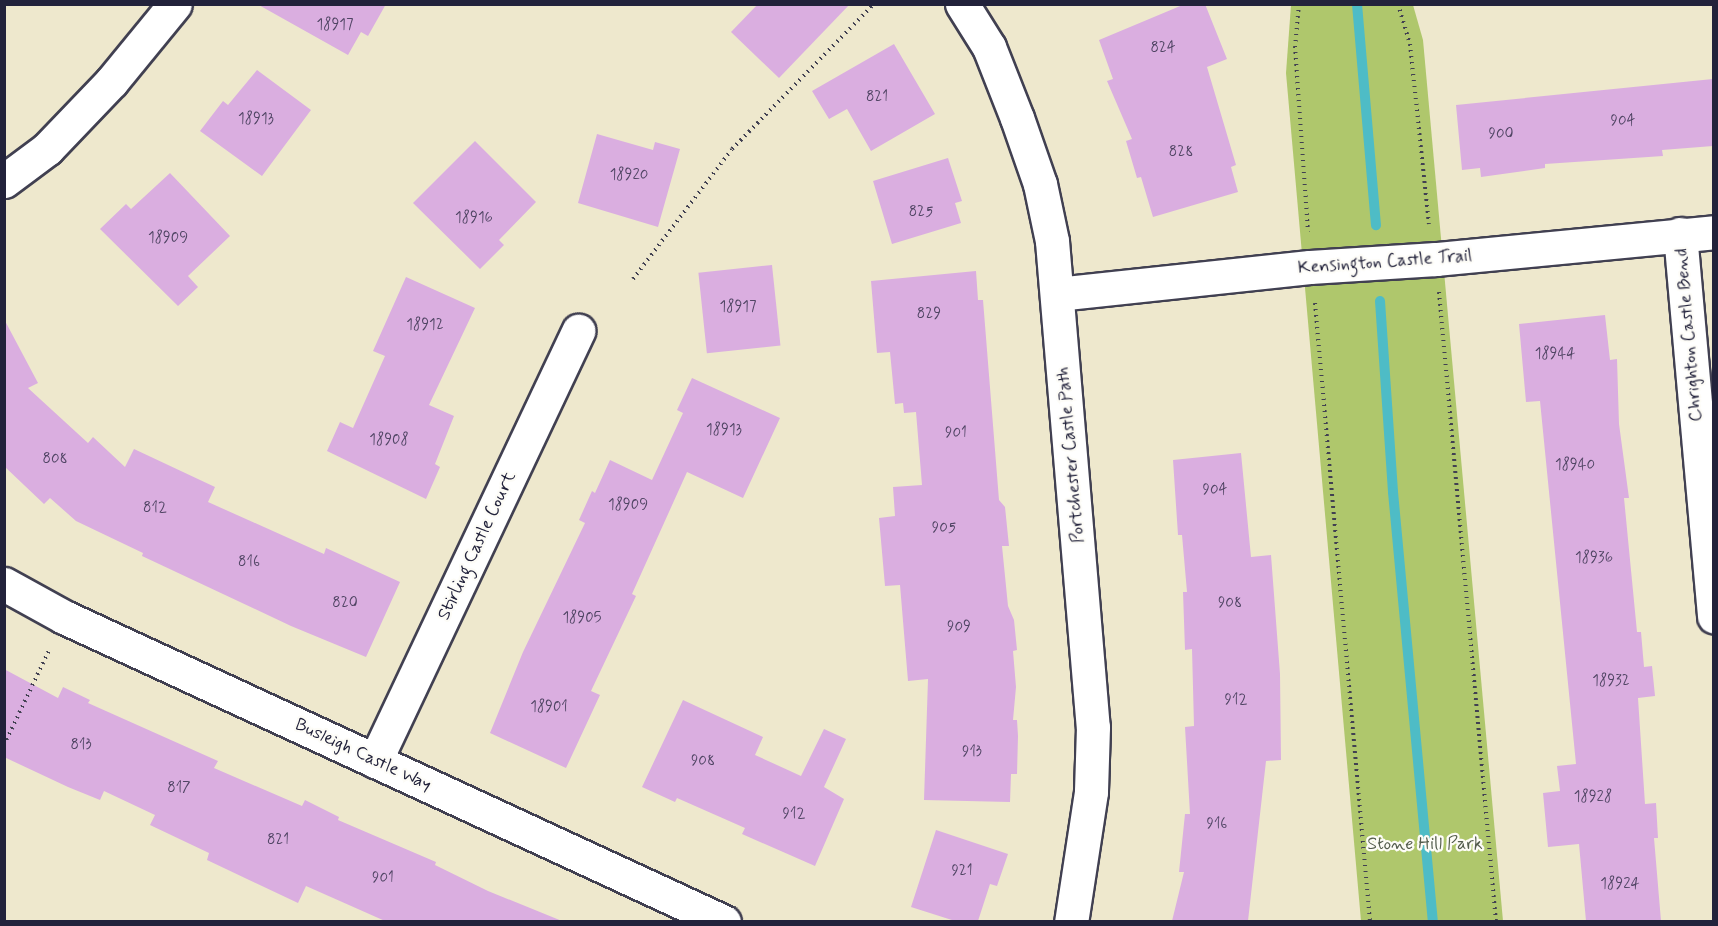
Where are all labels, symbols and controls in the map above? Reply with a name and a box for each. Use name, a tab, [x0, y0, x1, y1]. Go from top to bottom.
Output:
house number: 18917	[316, 17, 354, 35]
house number: 824	[1150, 40, 1176, 58]
house number: 821	[866, 89, 888, 107]
house number: 18913	[238, 111, 274, 129]
house number: 904	[1611, 113, 1635, 131]
house number: 900	[1489, 126, 1513, 144]
house number: 828	[1169, 144, 1193, 162]
house number: 18920	[610, 167, 648, 185]
house number: 825	[909, 204, 933, 222]
house number: 18916	[455, 210, 493, 228]
house number: 18909	[148, 230, 188, 248]
street label: Kensington Castle Trail	[1297, 245, 1473, 279]
street label: Chrighton Castle Bend	[1671, 248, 1707, 422]
house number: 18917	[719, 299, 757, 317]
house number: 829	[917, 306, 941, 324]
house number: 18912	[406, 317, 444, 335]
house number: 18944	[1535, 346, 1575, 364]
street label: Portchester Castle Path	[1052, 365, 1090, 545]
house number: 18913	[706, 422, 742, 440]
house number: 901	[945, 425, 967, 443]
house number: 18908	[369, 432, 409, 450]
house number: 808	[42, 451, 68, 469]
house number: 18940	[1555, 457, 1595, 475]
street label: Stirling Castle Court	[434, 470, 520, 622]
house number: 904	[1203, 482, 1227, 500]
house number: 18909	[608, 497, 648, 515]
house number: 812	[143, 500, 167, 518]
house number: 905	[932, 520, 956, 538]
house number: 18936	[1575, 550, 1613, 568]
house number: 816	[238, 554, 260, 572]
house number: 820	[332, 595, 358, 613]
house number: 908	[1218, 595, 1242, 613]
house number: 18905	[562, 610, 602, 628]
house number: 909	[947, 619, 971, 637]
house number: 18932	[1592, 673, 1630, 691]
house number: 912	[1225, 692, 1247, 710]
house number: 18901	[530, 699, 568, 717]
street label: Busleigh Castle Way	[289, 713, 437, 797]
house number: 813	[70, 737, 92, 755]
house number: 913	[962, 744, 982, 762]
house number: 908	[691, 753, 715, 771]
house number: 817	[167, 780, 191, 798]
house number: 18928	[1574, 789, 1612, 807]
house number: 912	[783, 806, 805, 824]
house number: 916	[1207, 816, 1227, 834]
house number: 821	[267, 832, 289, 850]
park label: Stone Hill Park	[1367, 833, 1483, 855]
house number: 921	[951, 863, 973, 881]
house number: 901	[372, 870, 394, 888]
house number: 18924	[1600, 876, 1640, 894]

